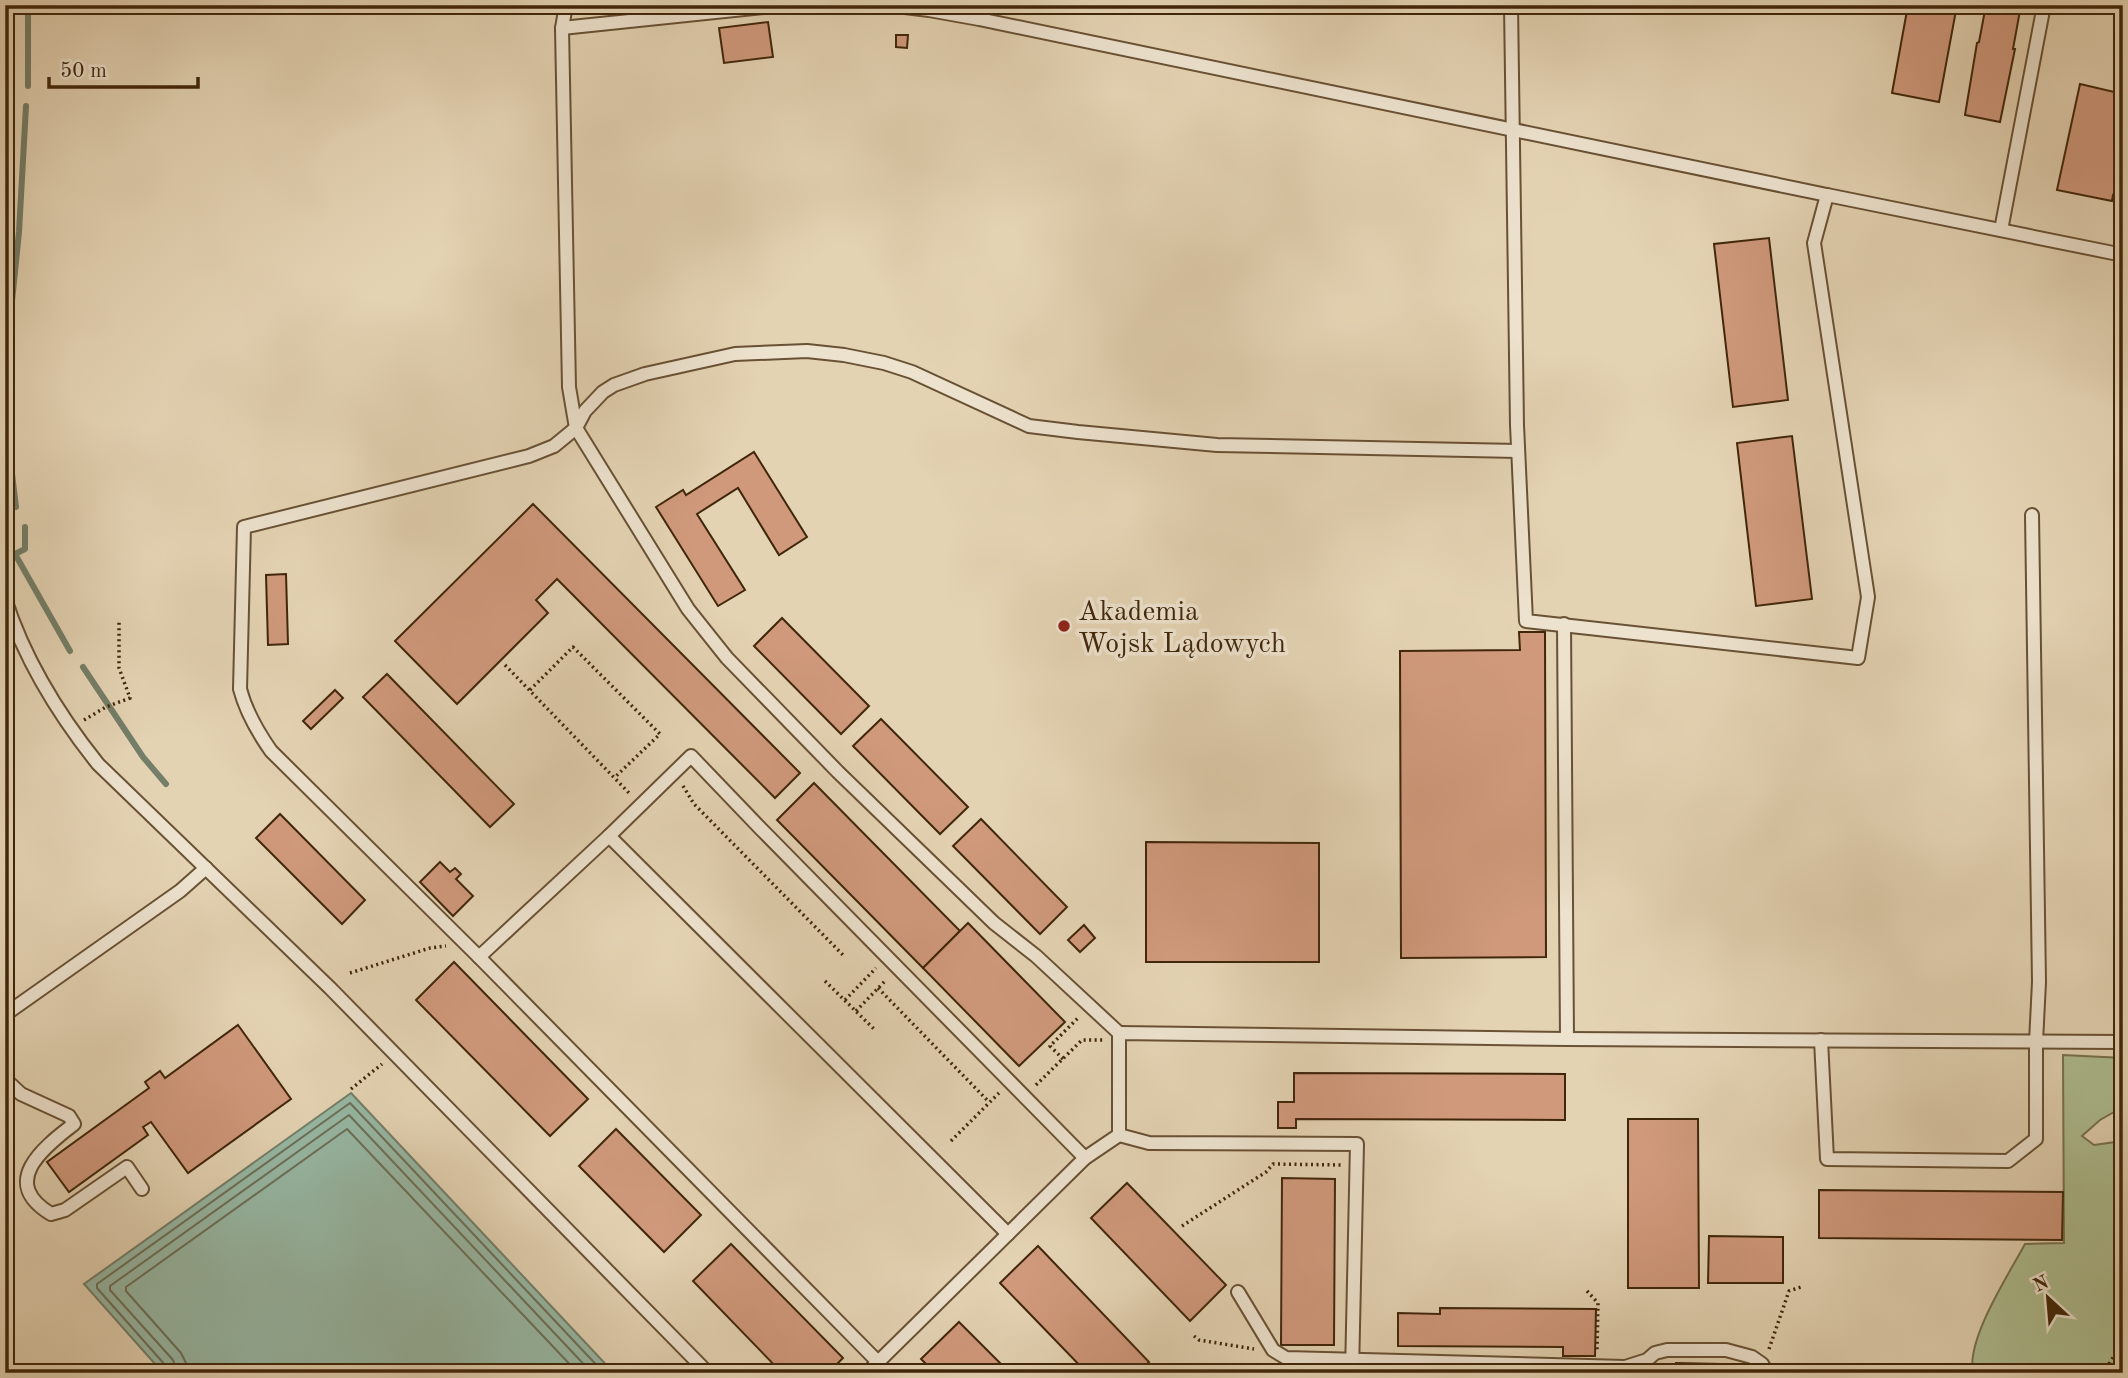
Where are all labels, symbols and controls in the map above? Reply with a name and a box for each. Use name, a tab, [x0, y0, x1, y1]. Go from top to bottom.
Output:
scale bar	[49, 46, 198, 90]
text: 50 m	[60, 61, 107, 82]
place label: Akademia Wojsk Lądowych	[1078, 599, 1286, 659]
marker: Akademia Wojsk Lądowych	[1056, 618, 1072, 634]
north arrow	[2012, 1262, 2082, 1332]
text: N	[2031, 1273, 2053, 1297]

